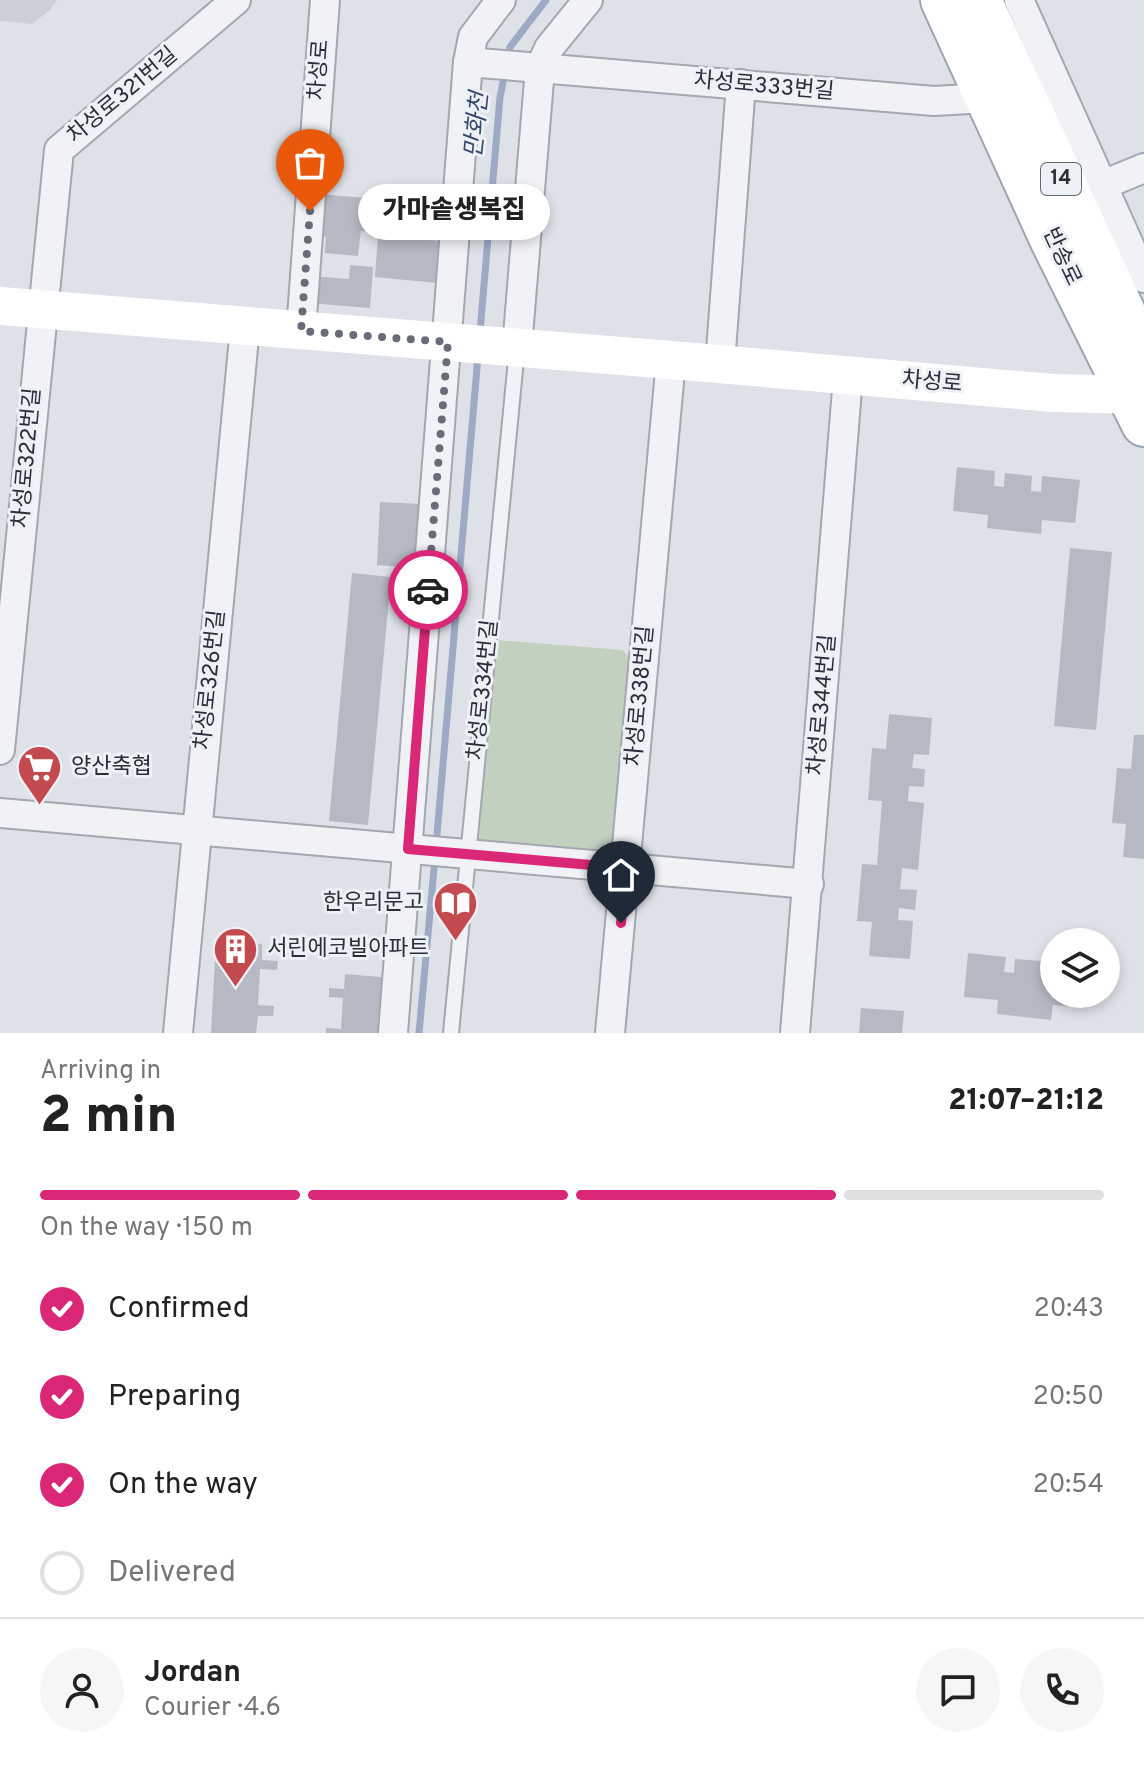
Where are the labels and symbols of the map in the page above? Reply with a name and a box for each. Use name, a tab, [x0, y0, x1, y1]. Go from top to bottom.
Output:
street label: 차성로	[304, 39, 336, 101]
street label: 차성로321번길	[62, 42, 184, 150]
street label: 차성로333번길	[693, 67, 835, 107]
water label: 만화천	[460, 88, 497, 160]
pin	[276, 129, 344, 211]
road number: 14	[1041, 163, 1081, 195]
callout: 가마솥생복집	[358, 183, 550, 239]
street label: 반송로	[1036, 224, 1086, 290]
street label: 차성로	[901, 367, 963, 399]
street label: 차성로322번길	[8, 387, 48, 529]
courier	[388, 550, 468, 630]
street label: 차성로326번길	[190, 609, 232, 751]
street label: 차성로334번길	[463, 618, 505, 762]
street label: 차성로338번길	[621, 625, 661, 767]
street label: 차성로344번길	[803, 633, 843, 777]
supermarket icon: 양산축협	[16, 743, 64, 806]
place label: 양산축협	[71, 754, 152, 781]
pin	[587, 841, 655, 923]
library icon: 한우리문고	[431, 879, 479, 942]
place label: 한우리문고	[323, 890, 424, 917]
building icon: 서린에코빌아파트	[212, 925, 260, 988]
place label: 서린에코빌아파트	[267, 936, 429, 963]

